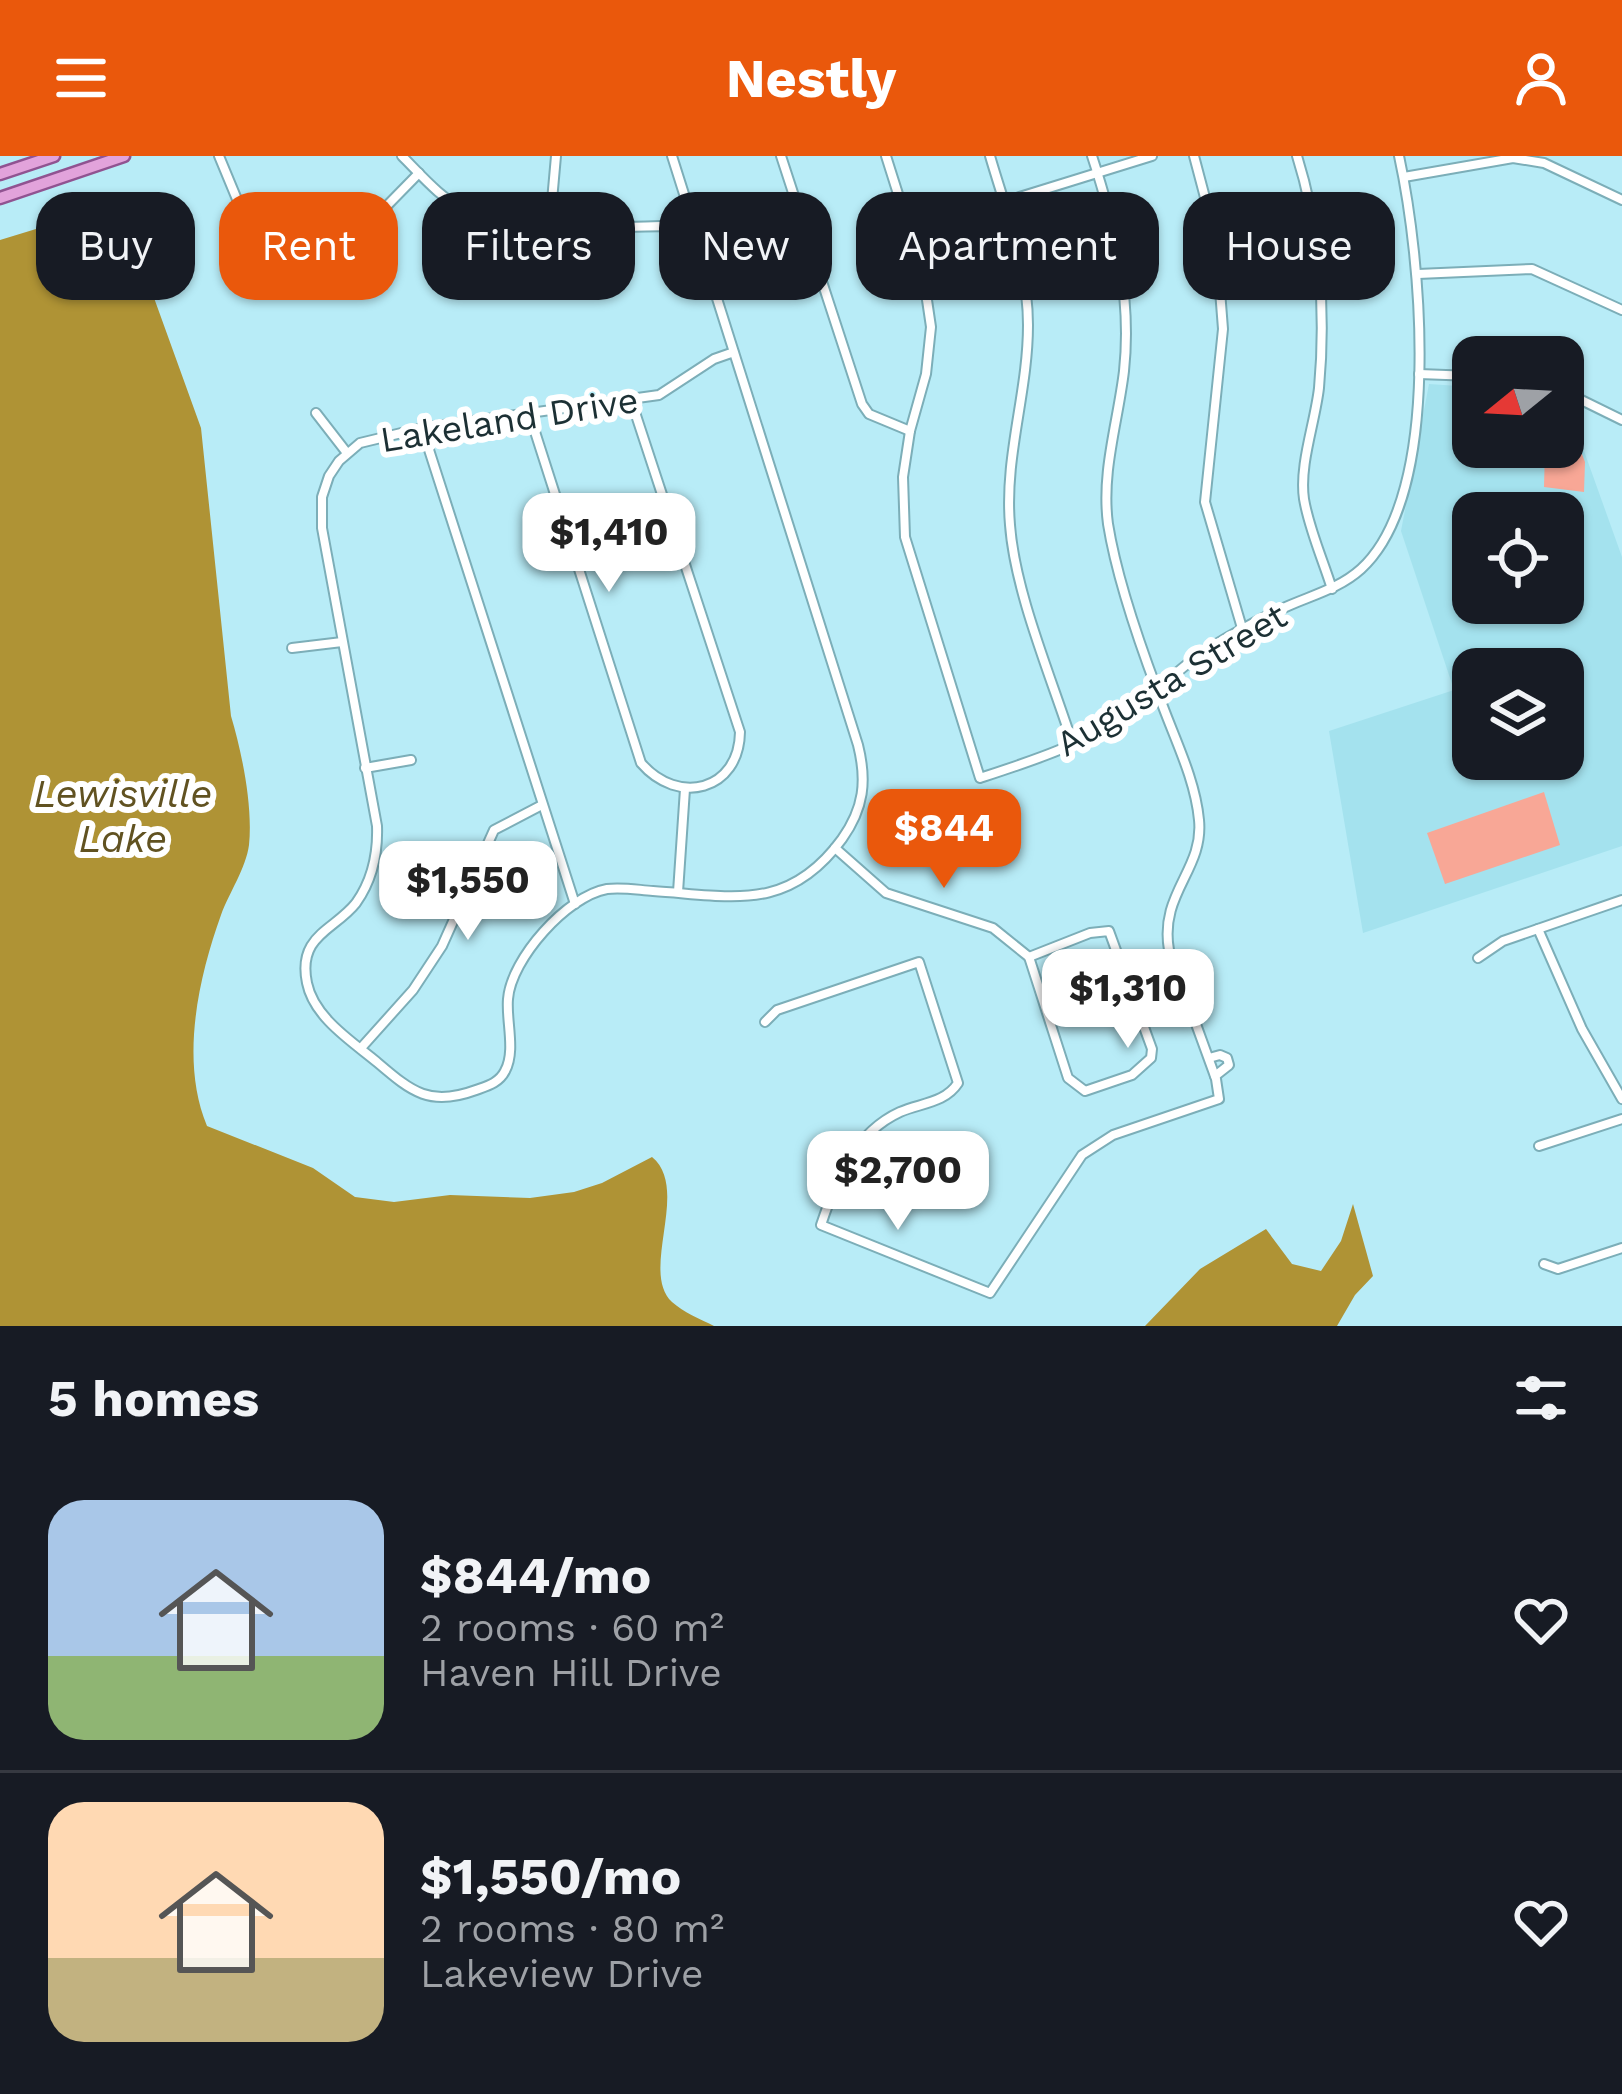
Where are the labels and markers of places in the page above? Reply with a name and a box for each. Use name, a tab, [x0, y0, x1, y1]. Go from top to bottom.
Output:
pin: $1,410	[511, 493, 707, 595]
pin: $844	[873, 789, 1015, 891]
pin: $1,550	[370, 841, 566, 943]
pin: $1,310	[1030, 949, 1226, 1051]
pin: $2,700	[800, 1131, 996, 1233]

